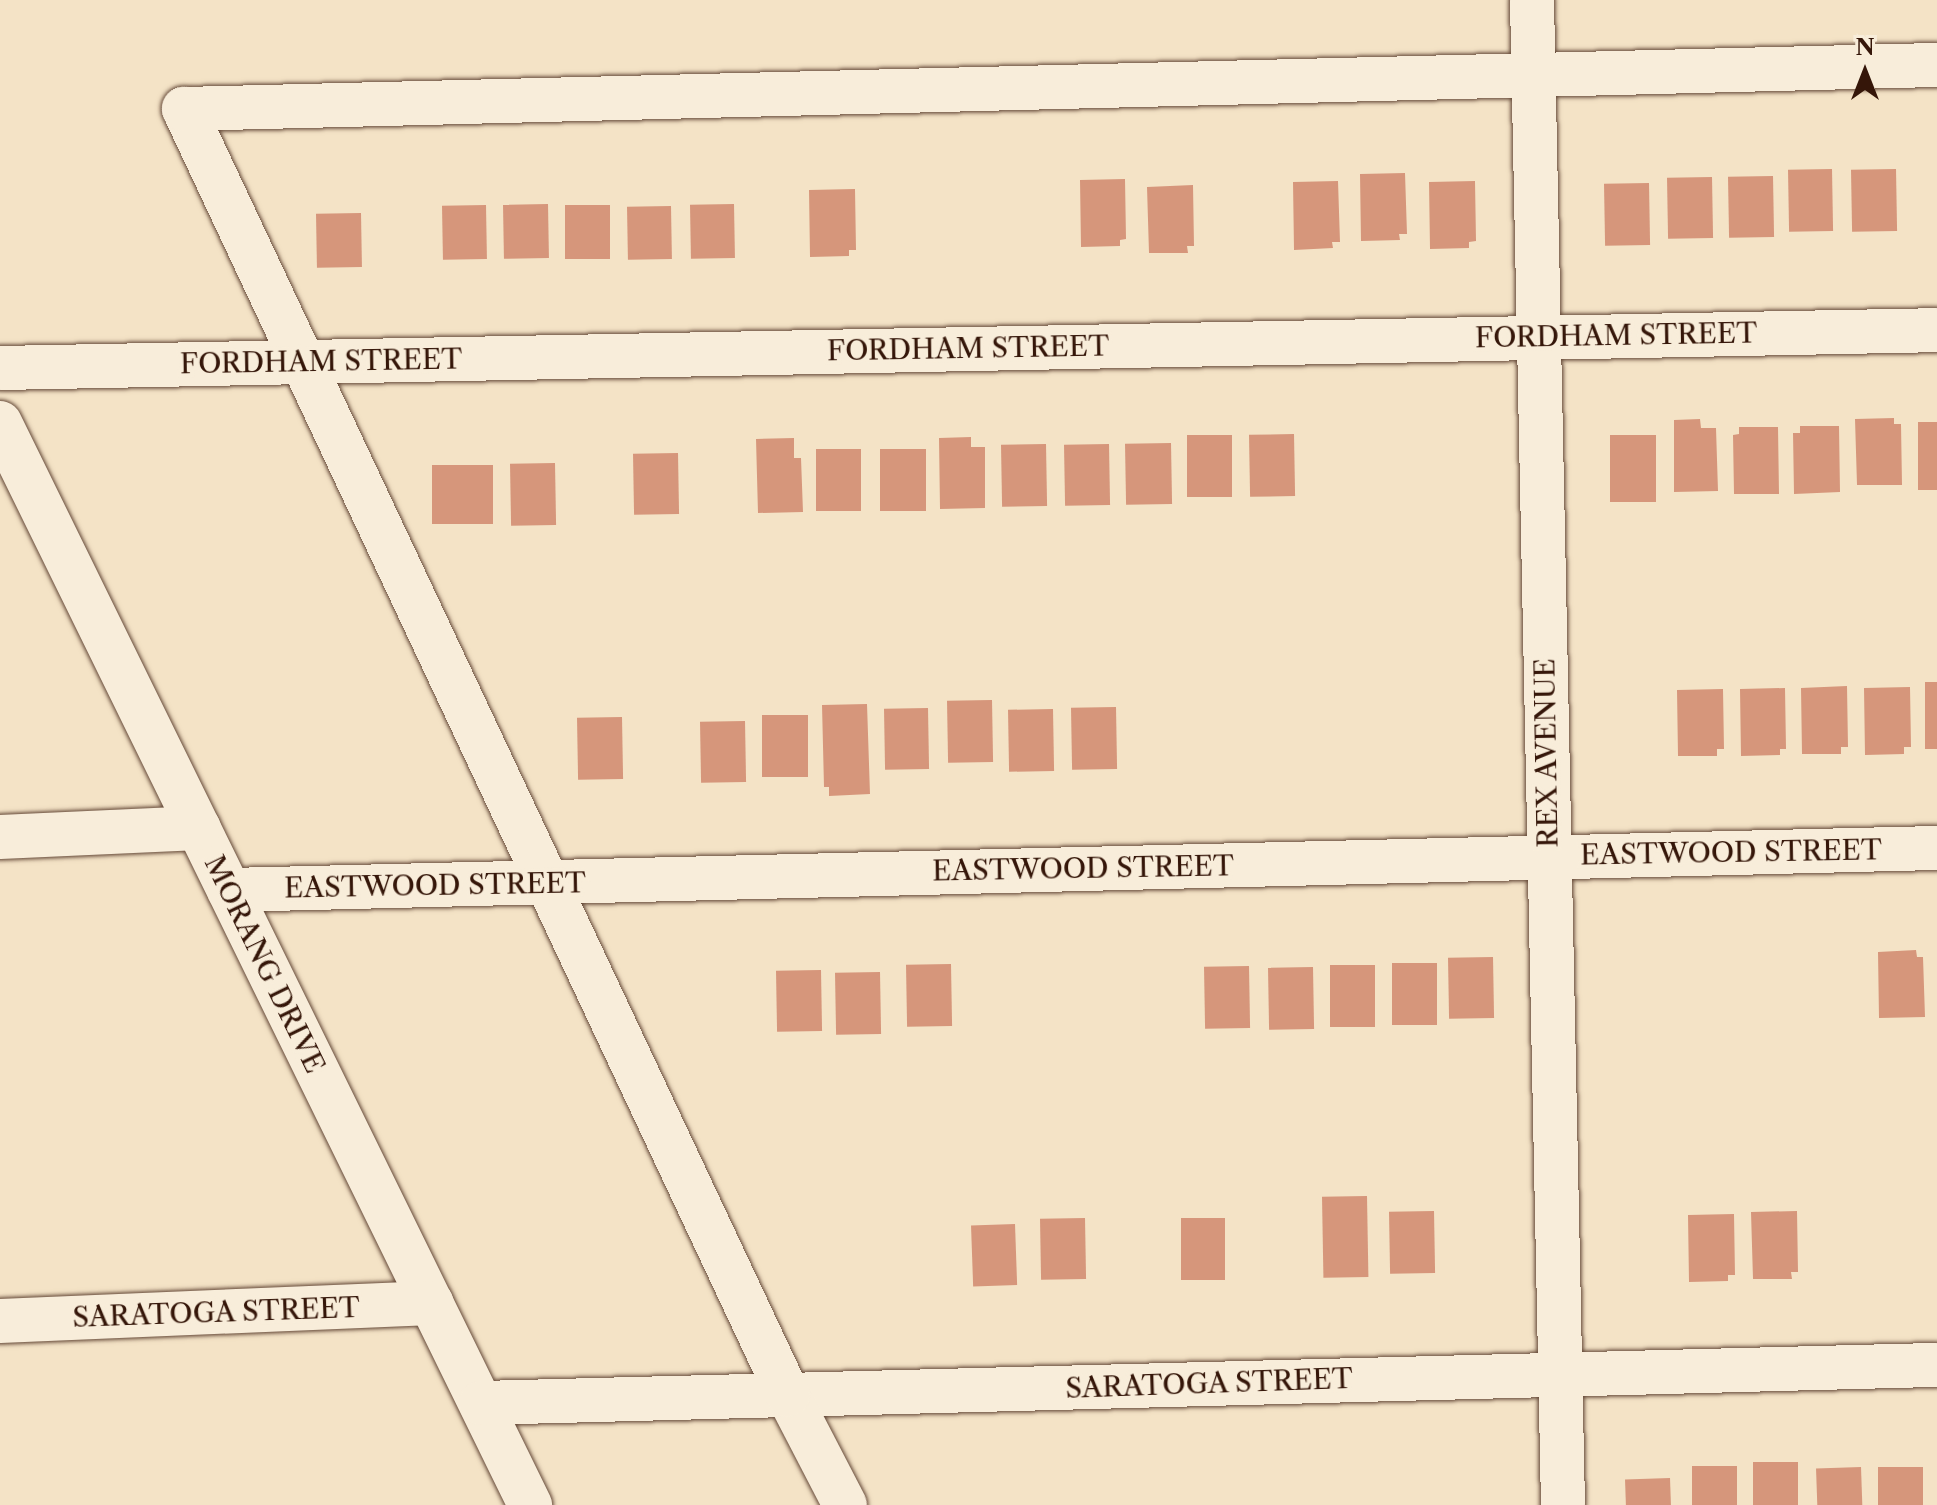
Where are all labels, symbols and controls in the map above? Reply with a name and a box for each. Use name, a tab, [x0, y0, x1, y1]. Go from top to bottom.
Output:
north arrow	[1825, 32, 1905, 112]
text: N	[1855, 34, 1875, 61]
street label: FORDHAM STREET	[1475, 316, 1757, 354]
street label: FORDHAM STREET	[827, 329, 1109, 367]
street label: FORDHAM STREET	[180, 342, 462, 380]
street label: REX AVENUE	[1528, 657, 1564, 849]
street label: EASTWOOD STREET	[1580, 833, 1882, 871]
street label: EASTWOOD STREET	[932, 849, 1234, 887]
street label: MORANG DRIVE	[198, 850, 332, 1078]
street label: EASTWOOD STREET	[284, 866, 586, 904]
street label: SARATOGA STREET	[71, 1290, 361, 1334]
street label: SARATOGA STREET	[1064, 1361, 1354, 1405]

